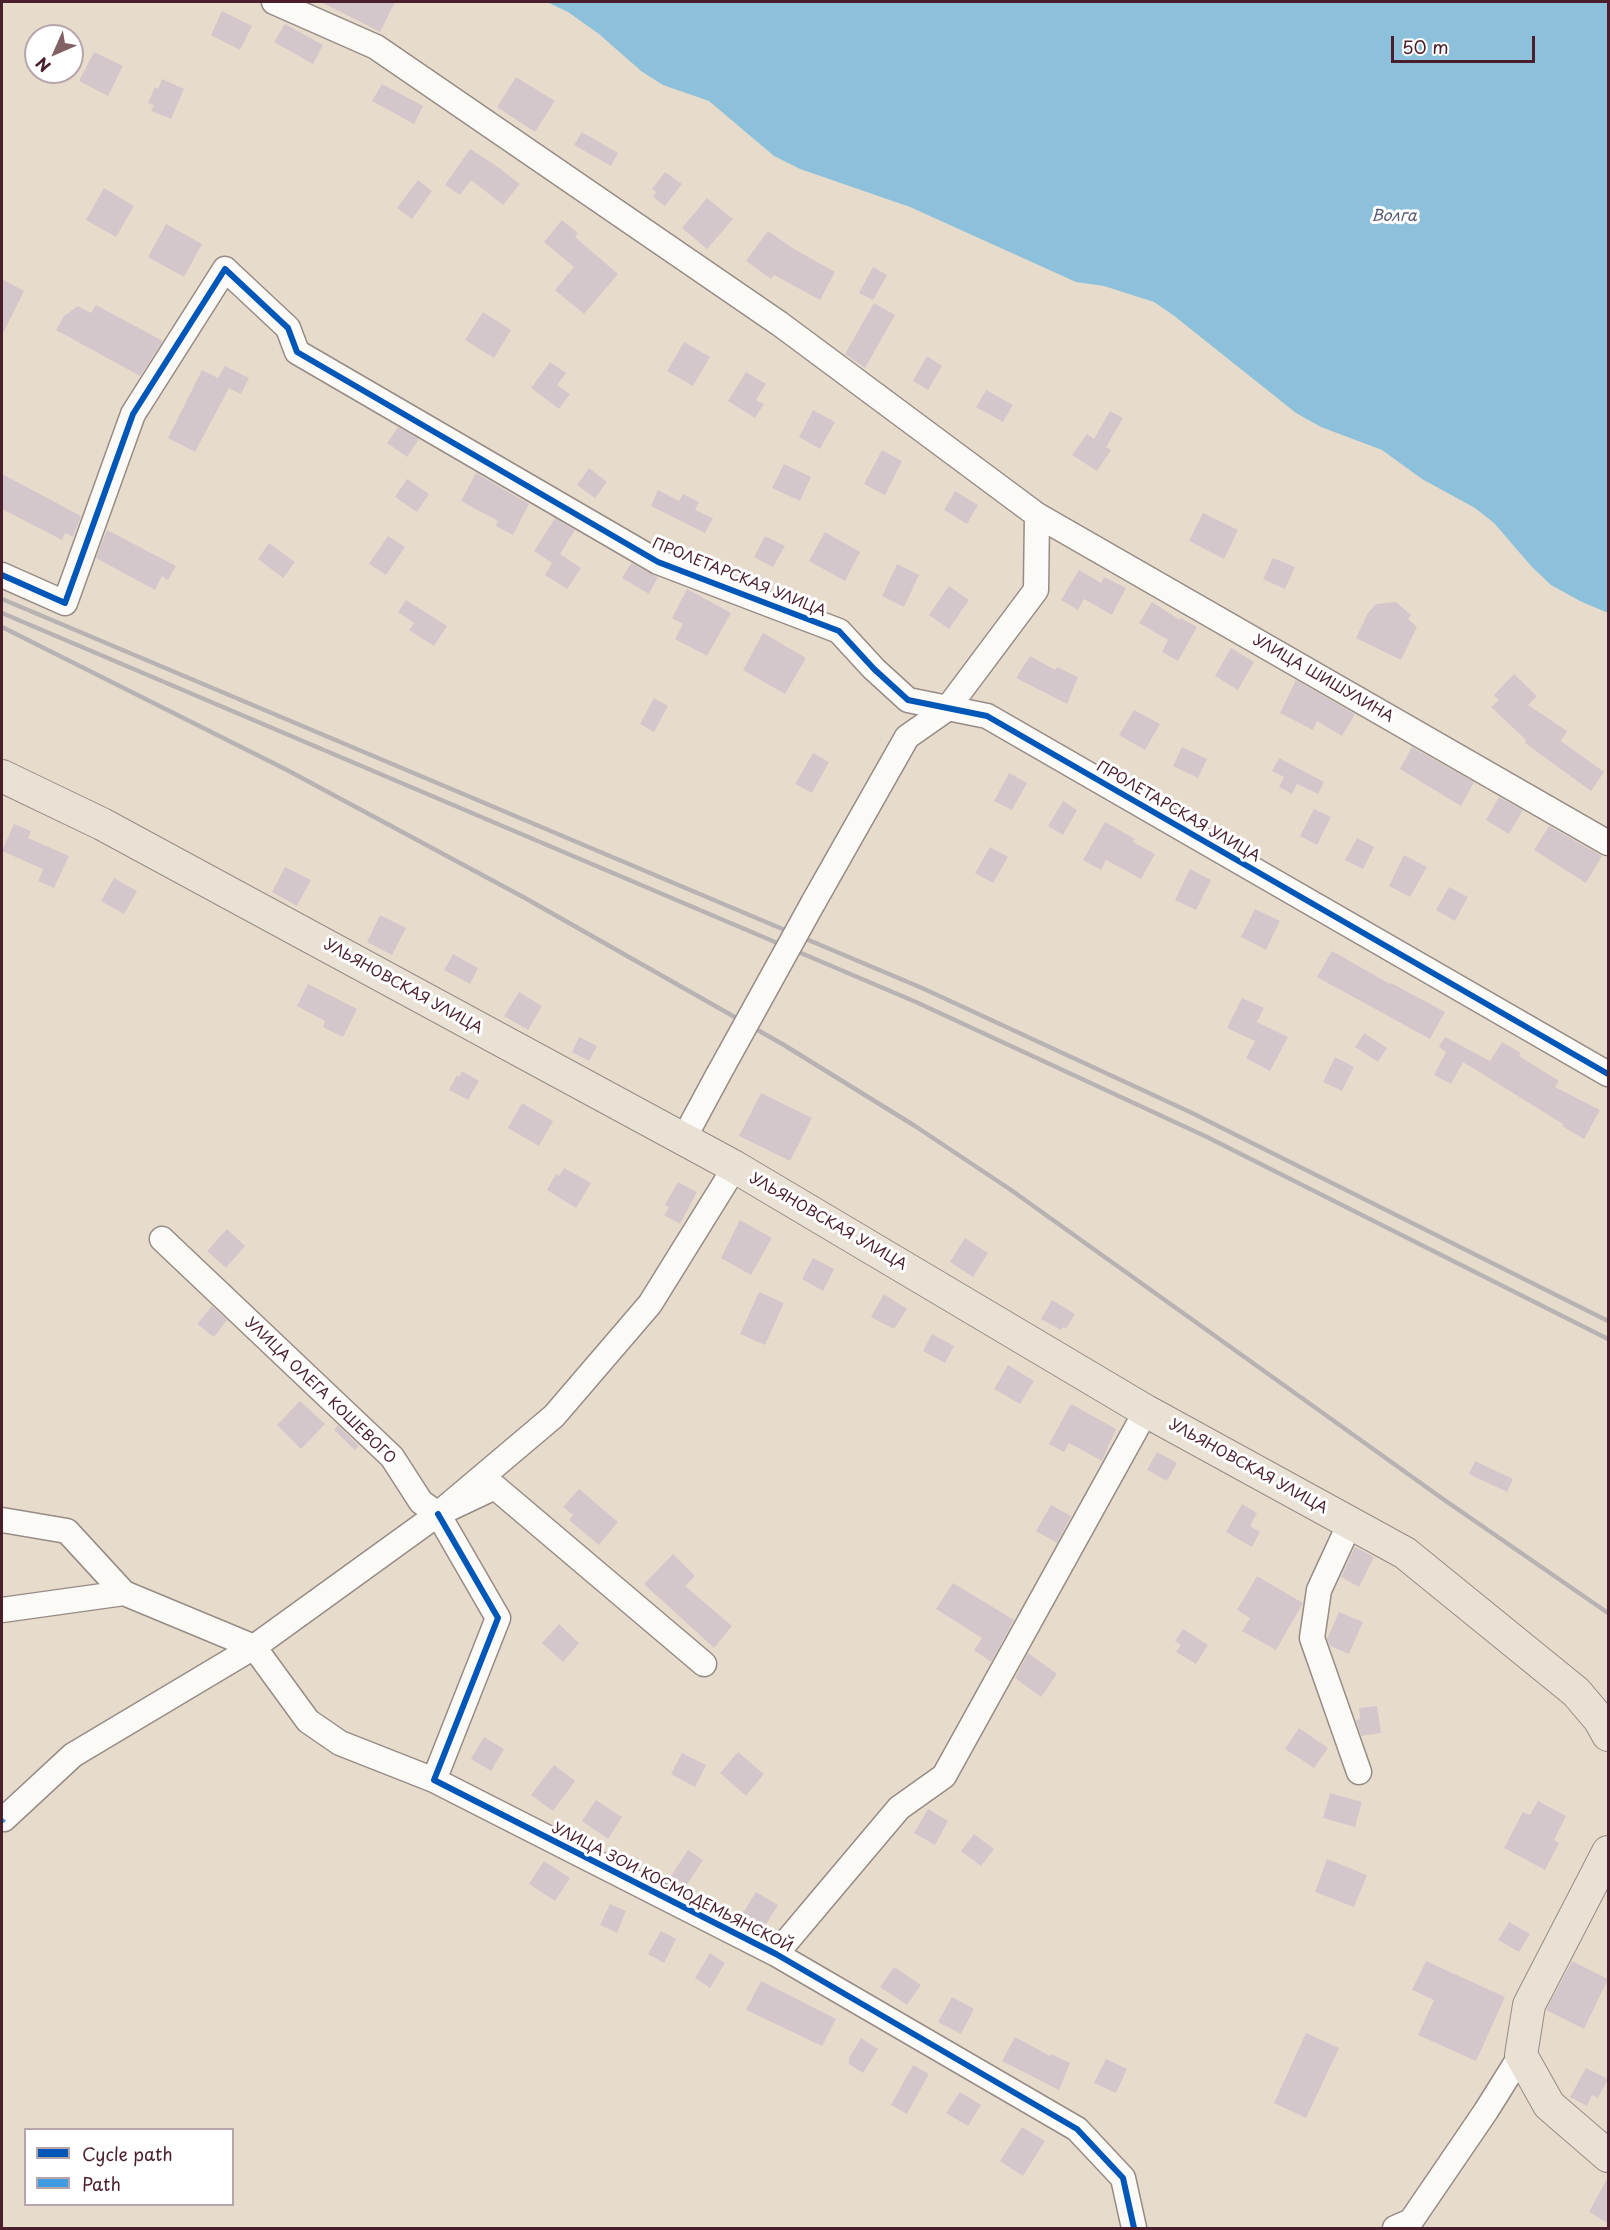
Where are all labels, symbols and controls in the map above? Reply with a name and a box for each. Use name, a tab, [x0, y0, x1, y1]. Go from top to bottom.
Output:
north arrow	[24, 24, 84, 84]
scale bar	[1394, 24, 1538, 62]
text: 50 m	[1402, 33, 1449, 60]
text: N	[30, 52, 56, 78]
water label: Волга	[1371, 207, 1417, 227]
street label: ПРОЛЕТАРСКАЯ УЛИЦА	[650, 535, 828, 621]
street label: УЛИЦА ШИШУЛИНА	[1249, 631, 1397, 727]
street label: ПРОЛЕТАРСКАЯ УЛИЦА	[1093, 758, 1263, 866]
street label: УЛЬЯНОВСКАЯ УЛИЦА	[321, 936, 485, 1038]
street label: УЛЬЯНОВСКАЯ УЛИЦА	[746, 1170, 910, 1274]
street label: УЛИЦА ОЛЕГА КОШЕВОГО	[241, 1314, 399, 1468]
street label: УЛЬЯНОВСКАЯ УЛИЦА	[1166, 1416, 1330, 1518]
street label: УЛИЦА ЗОИ КОСМОДЕМЬЯНСКОЙ	[549, 1819, 795, 1957]
legend	[24, 2128, 234, 2206]
text: Cycle path	[82, 2140, 173, 2167]
text: Path	[82, 2170, 121, 2197]

